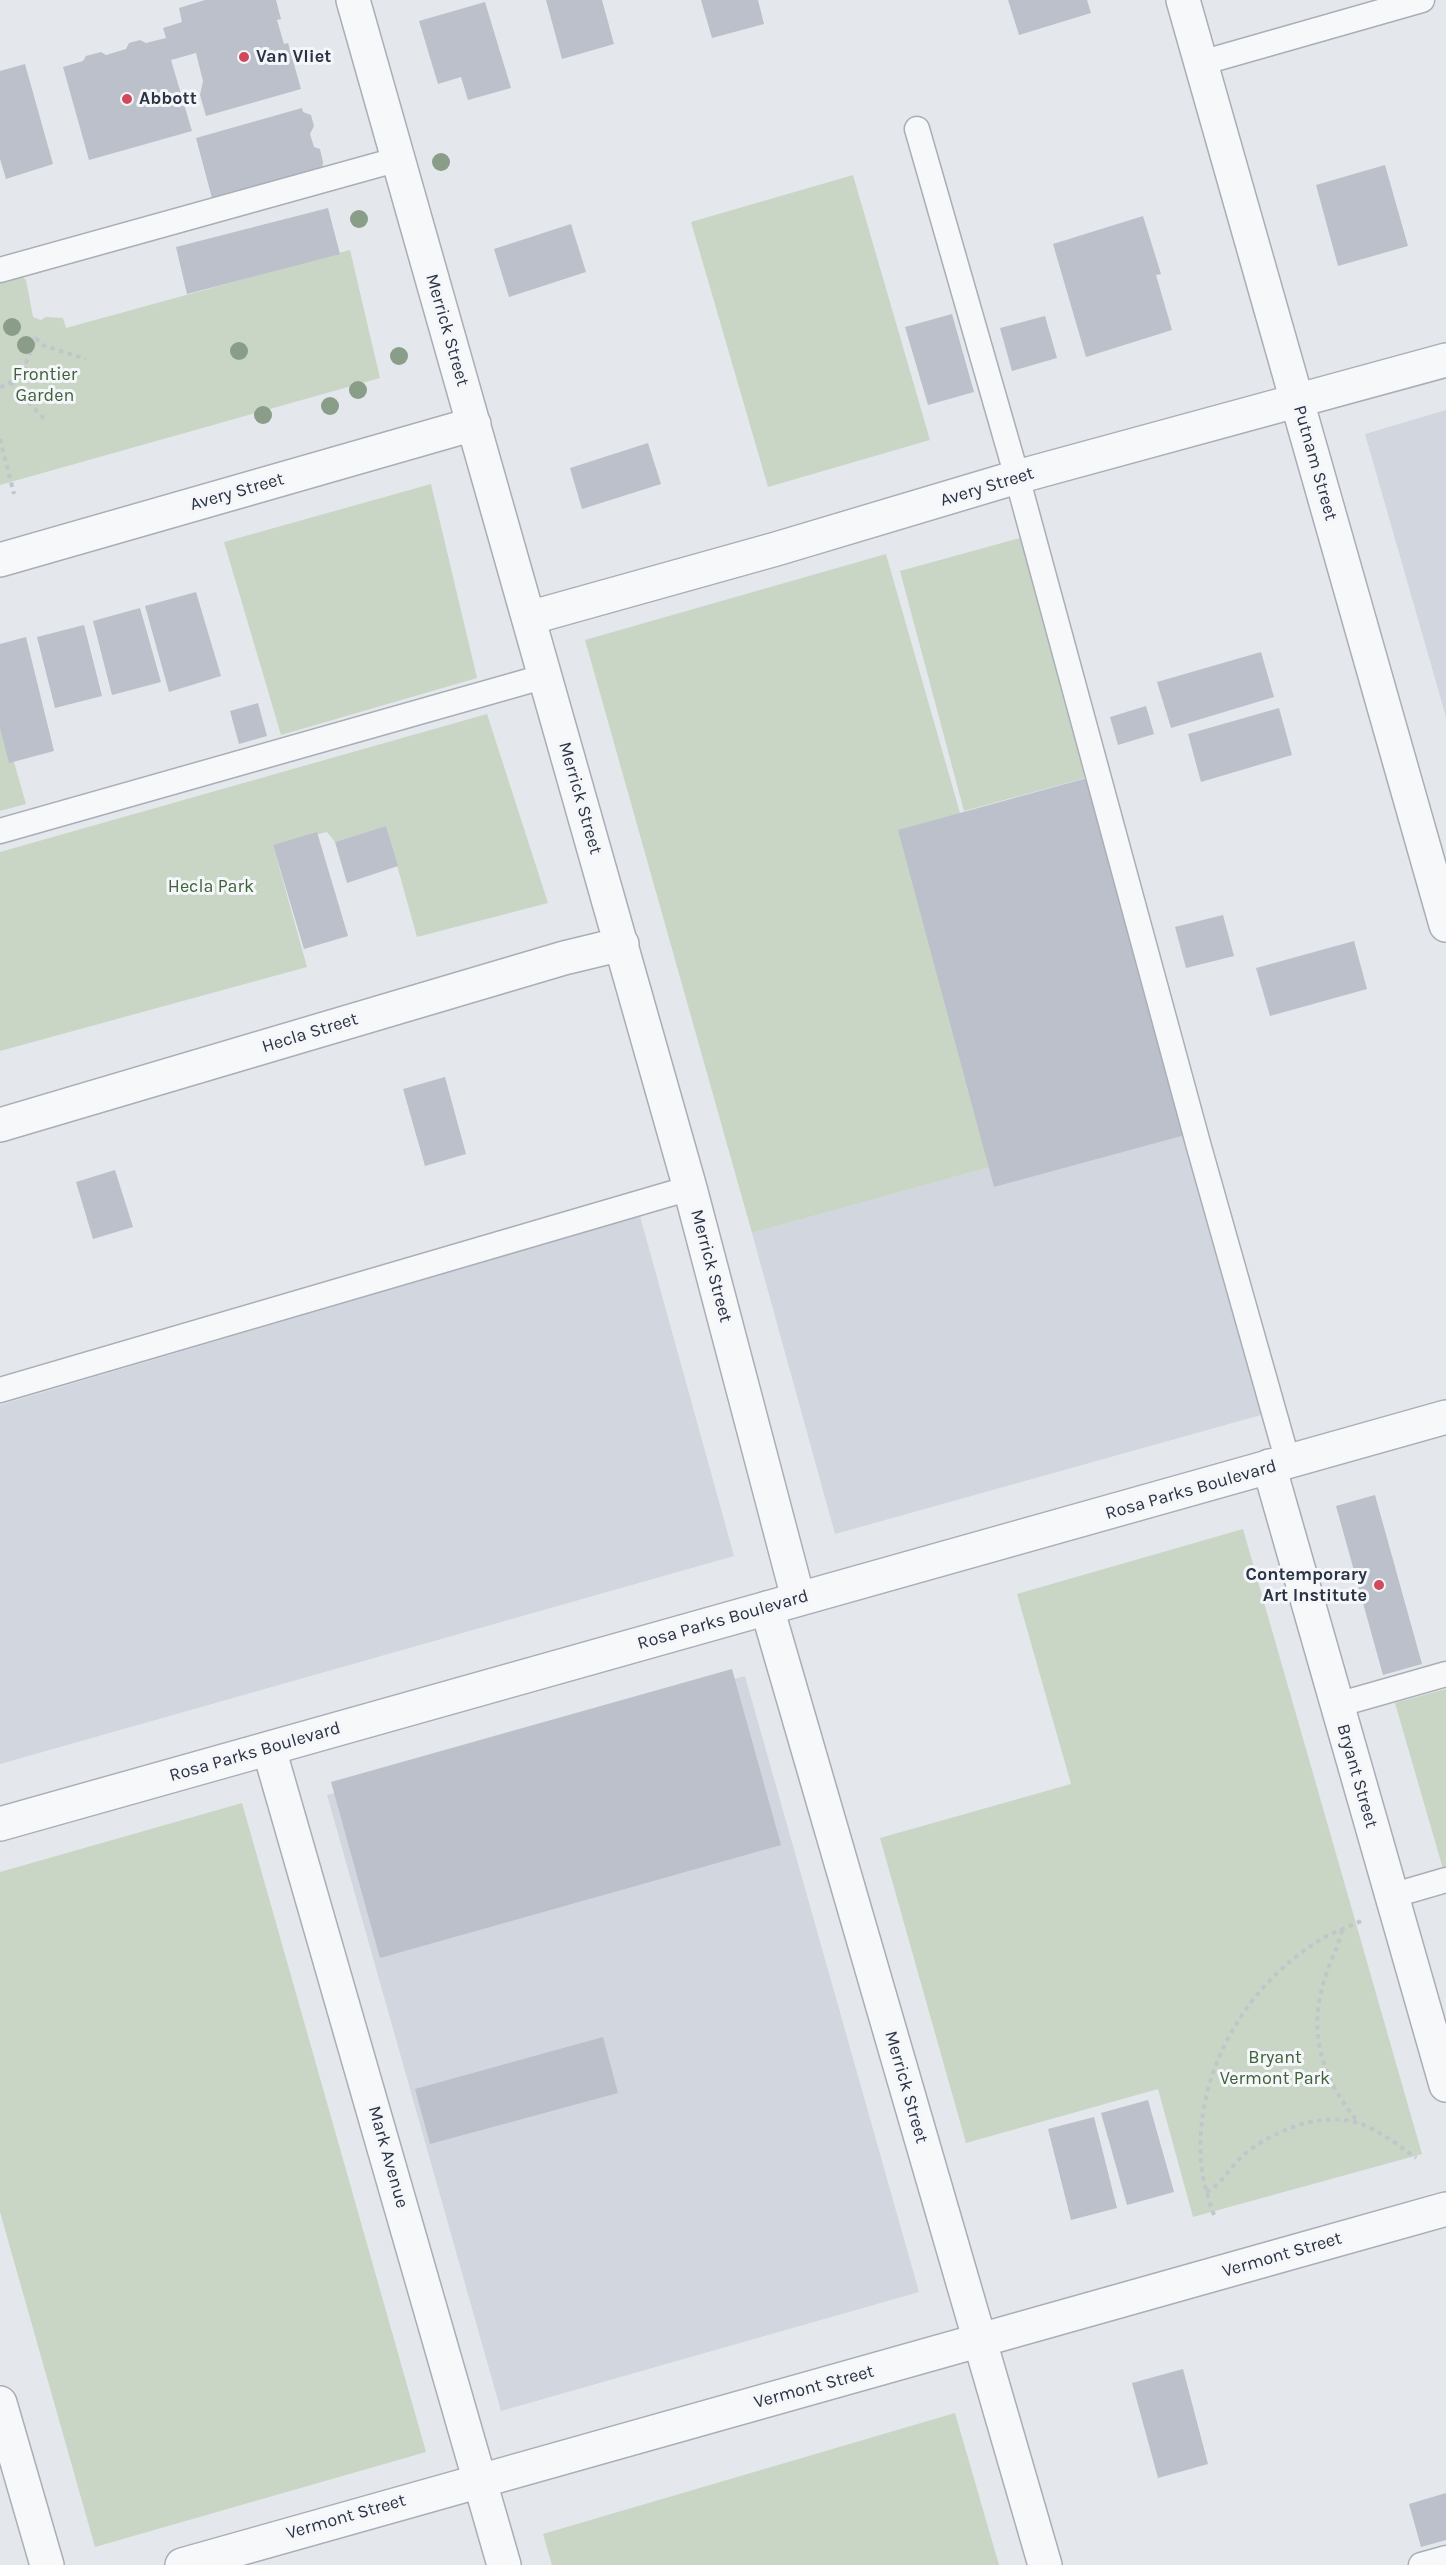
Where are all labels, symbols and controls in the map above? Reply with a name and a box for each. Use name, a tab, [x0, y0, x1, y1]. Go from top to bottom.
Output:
place label: Van Vliet	[256, 46, 331, 68]
marker: Van Vliet	[237, 50, 251, 64]
place label: Abbott	[139, 88, 197, 110]
marker: Abbott	[120, 92, 134, 106]
street label: Merrick Street	[421, 271, 473, 389]
park label: Frontier Garden	[13, 364, 77, 406]
street label: Putnam Street	[1288, 403, 1342, 523]
street label: Avery Street	[938, 463, 1036, 511]
street label: Avery Street	[187, 468, 287, 516]
street label: Merrick Street	[554, 739, 606, 857]
park label: Hecla Park	[168, 876, 254, 898]
street label: Hecla Street	[259, 1008, 361, 1058]
street label: Merrick Street	[686, 1207, 736, 1325]
street label: Rosa Parks Boulevard	[1103, 1455, 1279, 1525]
place label: Contemporary Art Institute	[1246, 1564, 1367, 1606]
marker: Contemporary Art Institute	[1372, 1578, 1386, 1592]
street label: Rosa Parks Boulevard	[635, 1585, 811, 1655]
street label: Rosa Parks Boulevard	[167, 1717, 343, 1787]
street label: Bryant Street	[1332, 1721, 1382, 1831]
street label: Merrick Street	[880, 2028, 932, 2146]
park label: Bryant Vermont Park	[1220, 2047, 1330, 2090]
street label: Mark Avenue	[363, 2103, 413, 2211]
street label: Vermont Street	[1220, 2228, 1344, 2282]
street label: Vermont Street	[752, 2361, 876, 2413]
street label: Vermont Street	[284, 2490, 408, 2544]

